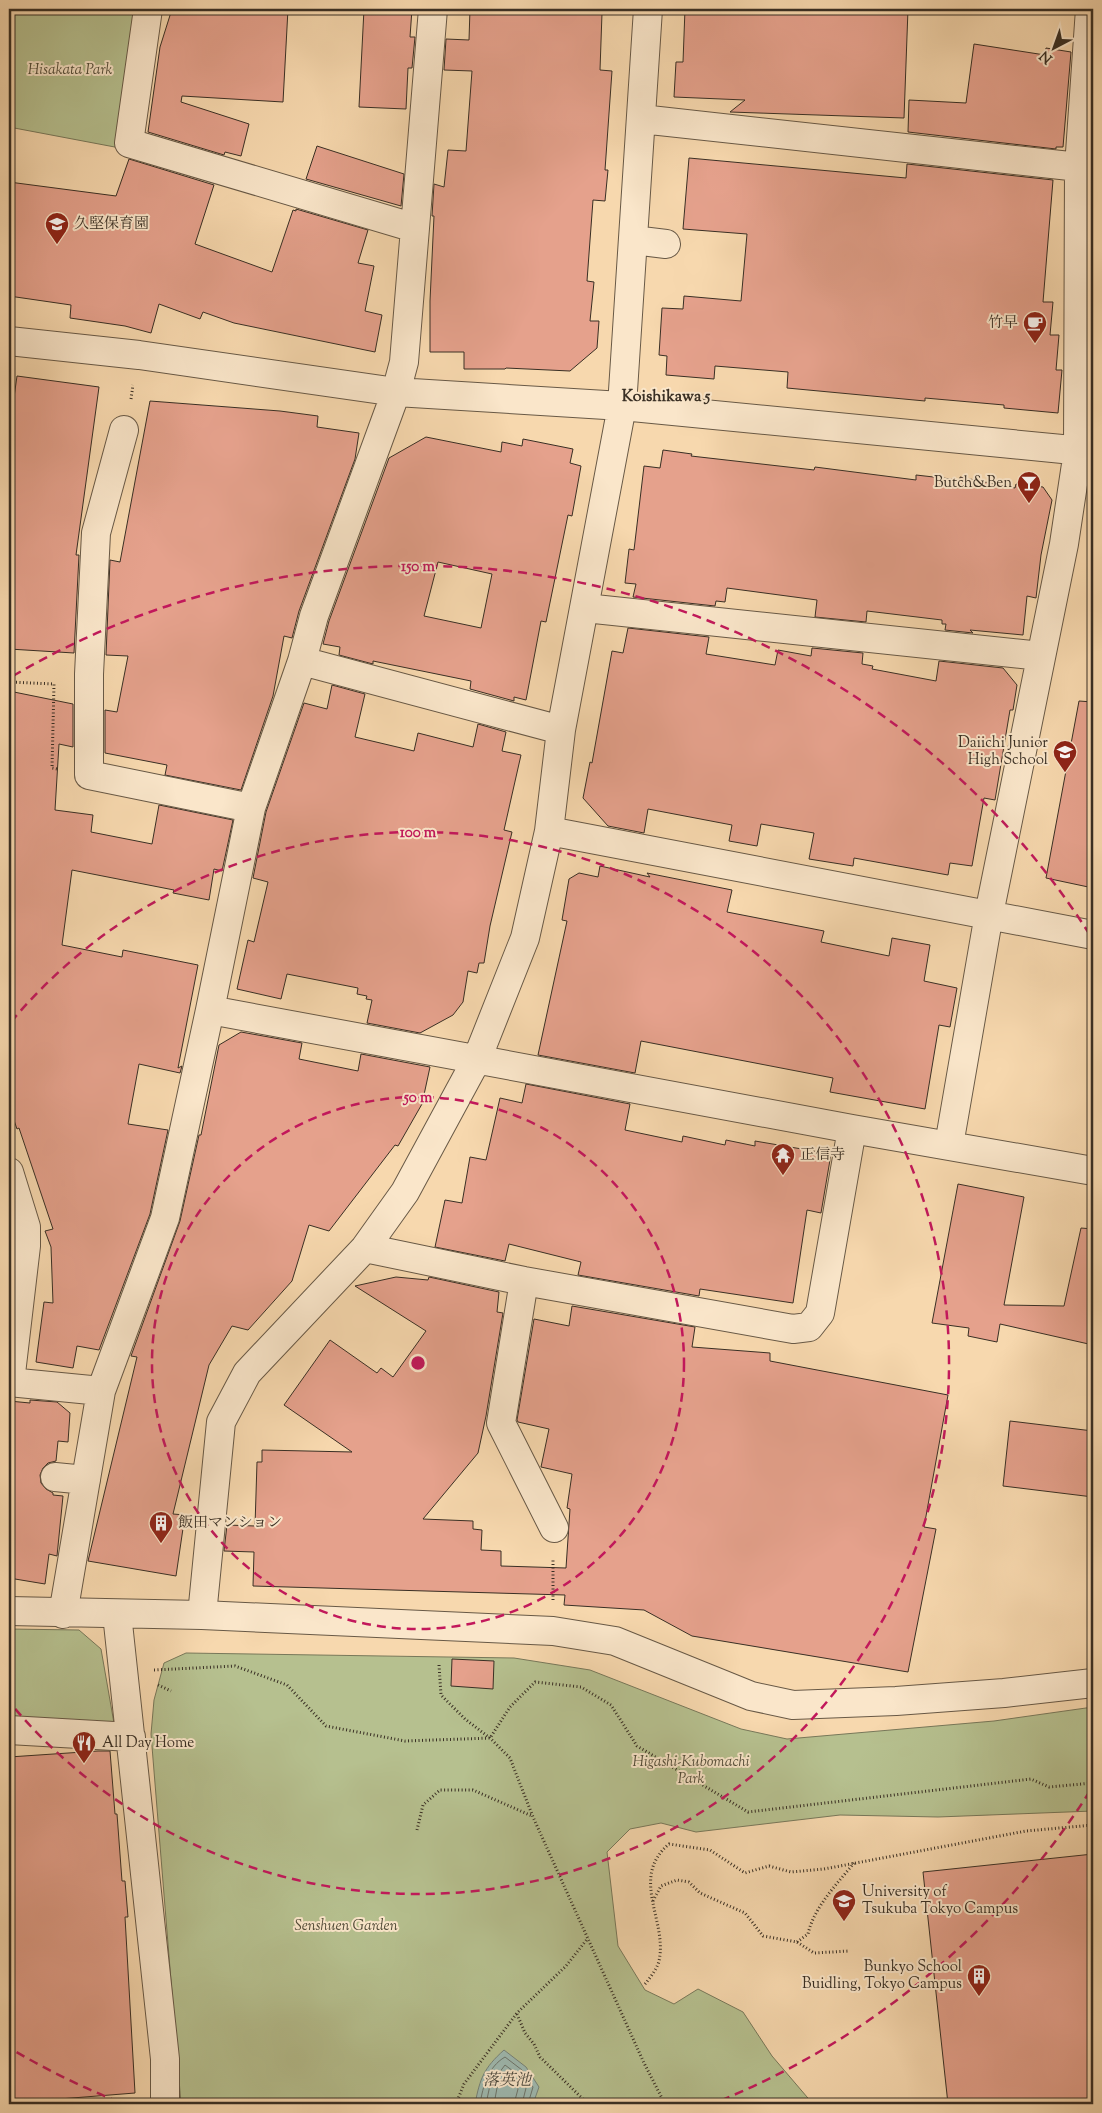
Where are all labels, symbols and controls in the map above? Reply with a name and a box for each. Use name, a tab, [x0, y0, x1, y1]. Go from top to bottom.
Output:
north arrow	[1030, 22, 1080, 72]
text: N	[1036, 45, 1058, 68]
park label: Hisakata Park	[28, 60, 112, 81]
school or university icon: 久堅保育園	[44, 211, 70, 245]
place label: 久堅保育園	[74, 214, 149, 235]
cafe icon: 竹早	[1022, 310, 1048, 344]
place label: 竹早	[988, 313, 1018, 334]
district label: Koishikawa 5	[622, 386, 711, 409]
bar icon: Butch&Ben	[1016, 470, 1042, 504]
place label: Butch&Ben	[934, 473, 1012, 494]
text: 150 m	[401, 557, 435, 578]
place label: Daiichi Junior High School	[958, 733, 1048, 771]
school or university icon: Daiichi Junior High School	[1052, 739, 1078, 773]
text: 100 m	[400, 823, 437, 844]
text: 50 m	[403, 1088, 433, 1109]
temple icon: 正信寺	[770, 1142, 796, 1176]
place label: 正信寺	[800, 1145, 845, 1166]
centre of rings	[409, 1354, 427, 1372]
building icon: 飯田マンション	[148, 1510, 174, 1544]
place label: 飯田マンション	[178, 1513, 282, 1534]
restaurant icon: All Day Home	[71, 1730, 97, 1764]
place label: All Day Home	[102, 1733, 194, 1754]
park label: Higashi-Kubomachi Park	[632, 1752, 750, 1790]
place label: University of Tsukuba Tokyo Campus	[862, 1882, 1018, 1920]
school or university icon: University of Tsukuba Tokyo Campus	[831, 1888, 857, 1922]
park label: Senshuen Garden	[294, 1916, 398, 1937]
place label: Bunkyo School Buidling, Tokyo Campus	[802, 1957, 962, 1995]
building icon: Bunkyo School Buidling, Tokyo Campus	[966, 1963, 992, 1997]
water label: 落英池	[483, 2070, 533, 2093]

